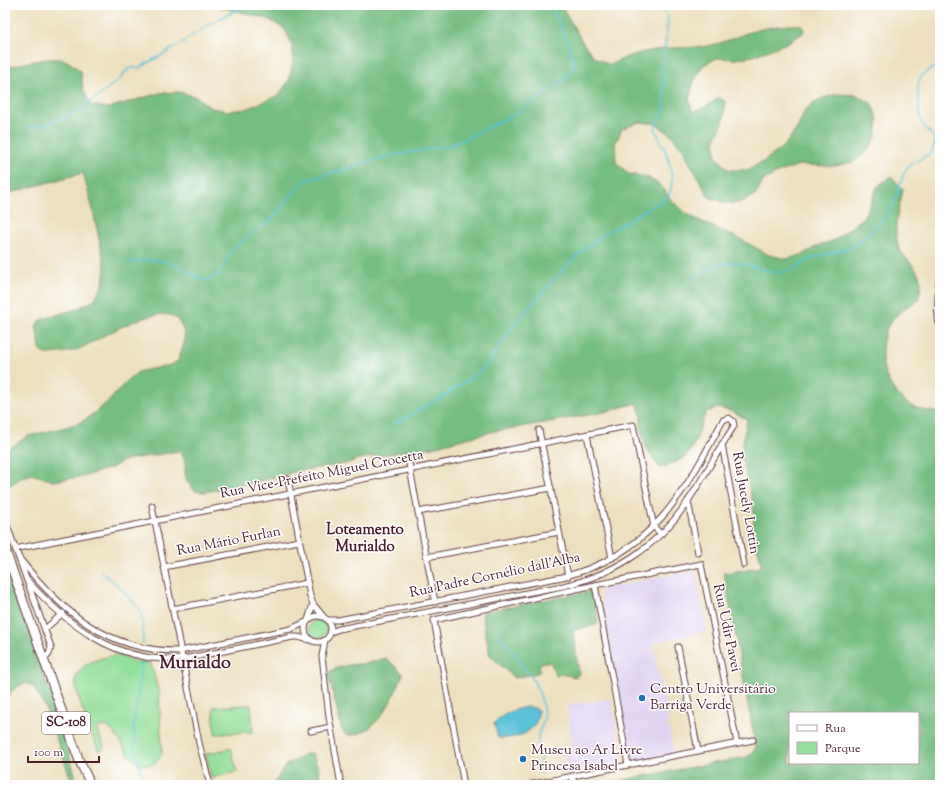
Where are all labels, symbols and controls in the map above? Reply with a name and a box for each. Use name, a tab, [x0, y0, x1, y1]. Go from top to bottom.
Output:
street label: Rua Vice-Prefeito Miguel Crocetta	[219, 445, 426, 505]
street label: Rua Jucely Lottin	[726, 450, 764, 556]
district label: Loteamento Murialdo	[326, 520, 404, 558]
street label: Rua Mário Furlan	[175, 522, 283, 562]
street label: Rua Padre Cornélio dall'Alba	[408, 548, 583, 604]
street label: Rua Udir Pavei	[707, 582, 745, 674]
district label: Murialdo	[159, 651, 231, 677]
place label: Centro Universitário Barriga Verde	[650, 680, 776, 716]
marker: Centro Universitário Barriga Verde	[637, 693, 647, 703]
road number: SC-108	[42, 712, 90, 734]
legend	[789, 712, 919, 764]
text: Rua	[825, 720, 846, 738]
scale bar	[28, 738, 99, 764]
text: Parque	[825, 740, 861, 758]
place label: Museu ao Ar Livre Princesa Isabel	[531, 741, 642, 777]
text: 100 m	[34, 744, 63, 762]
marker: Museu ao Ar Livre Princesa Isabel	[518, 754, 528, 764]

